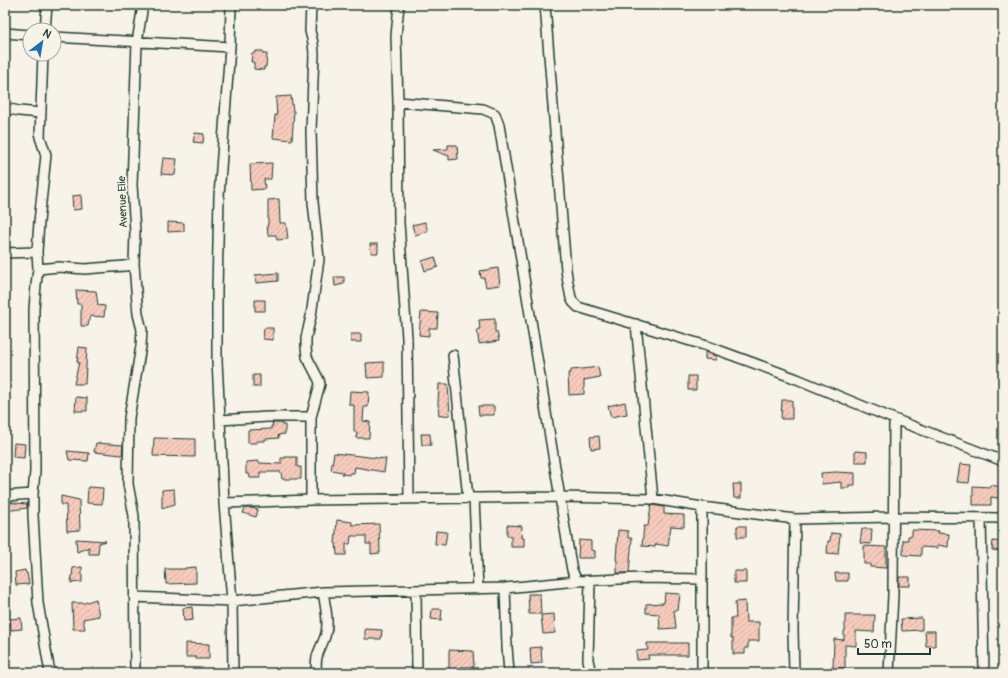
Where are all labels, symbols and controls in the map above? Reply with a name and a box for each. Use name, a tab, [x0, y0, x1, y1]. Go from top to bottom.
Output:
north arrow	[22, 22, 62, 62]
text: N	[40, 26, 54, 42]
street label: Avenue Elie	[115, 175, 130, 228]
scale bar	[858, 630, 930, 656]
text: 50 m	[864, 637, 892, 652]

